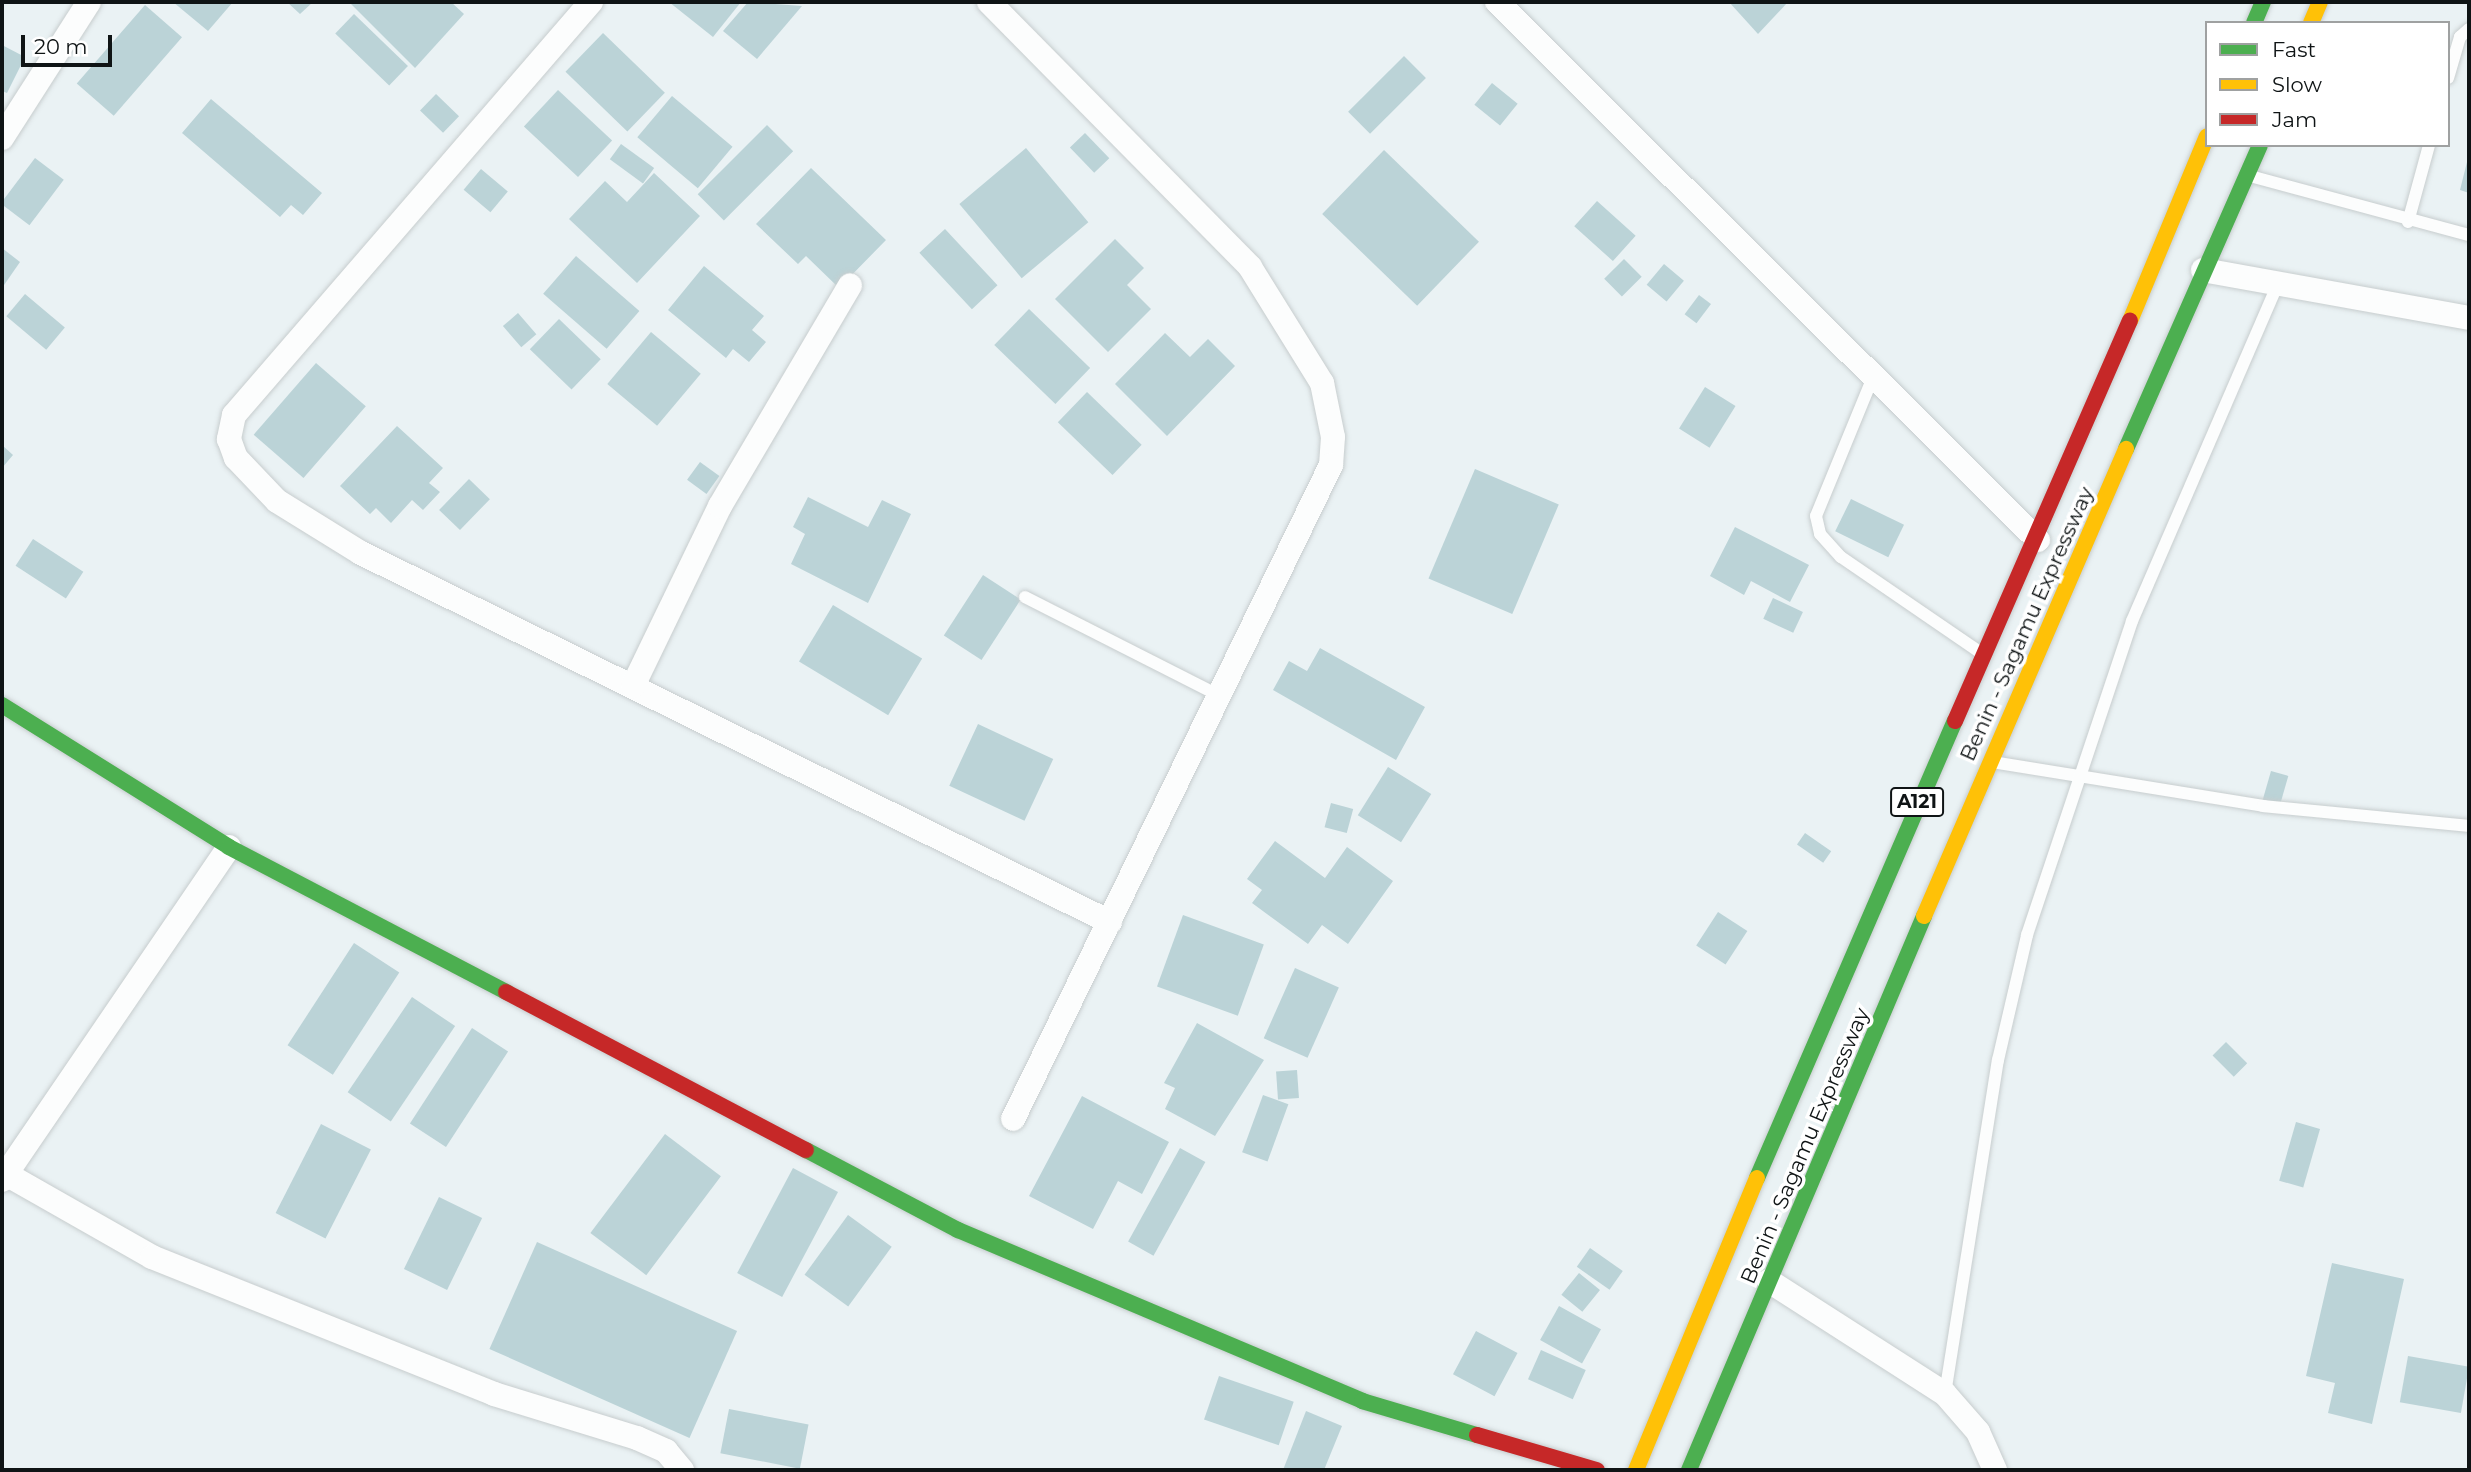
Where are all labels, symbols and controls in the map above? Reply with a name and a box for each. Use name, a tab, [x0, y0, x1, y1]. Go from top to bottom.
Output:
scale bar	[24, 21, 116, 65]
legend	[2205, 21, 2450, 147]
text: 20 m	[34, 34, 88, 59]
text: Fast	[2272, 37, 2316, 62]
text: Slow	[2272, 72, 2322, 97]
text: Jam	[2272, 107, 2317, 132]
street label: Benin - Sagamu Expressway	[1955, 483, 2099, 765]
road number: A121	[1889, 786, 1945, 818]
street label: Benin - Sagamu Expressway	[1735, 1004, 1875, 1288]

